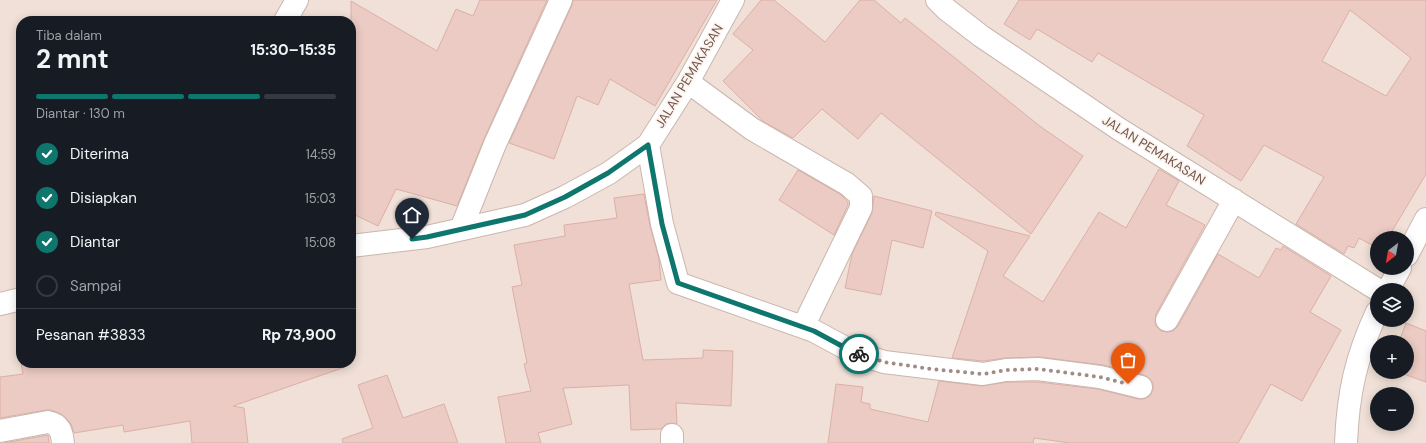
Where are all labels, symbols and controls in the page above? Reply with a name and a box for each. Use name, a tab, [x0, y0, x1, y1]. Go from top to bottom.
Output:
street label: JALAN PEMAKASAN	[651, 21, 727, 131]
text: Tiba dalam	[36, 27, 102, 44]
text: 15:30–15:35	[250, 40, 336, 60]
text: 2 mnt	[36, 42, 109, 76]
text: Diantar · 130 m	[36, 105, 125, 122]
street label: JALAN PEMAKASAN	[1099, 111, 1209, 189]
icon: check	[36, 143, 58, 165]
text: Diterima	[70, 144, 129, 164]
text: 14:59	[306, 146, 336, 163]
icon: check	[36, 187, 58, 209]
text: Disiapkan	[70, 188, 137, 208]
text: 15:03	[305, 190, 336, 207]
pin	[395, 198, 429, 239]
icon: home	[401, 204, 423, 226]
icon: check	[36, 231, 58, 253]
north arrow	[1370, 231, 1414, 275]
map controls	[1370, 231, 1414, 431]
text: Diantar	[70, 232, 120, 252]
text: 15:08	[305, 234, 336, 251]
text: Sampai	[70, 276, 121, 296]
button: layers	[1370, 283, 1414, 327]
text: Pesanan #3833	[36, 325, 146, 345]
text: Rp 73,900	[262, 325, 336, 345]
courier	[839, 334, 879, 374]
button: +	[1370, 335, 1414, 379]
icon: bike	[848, 343, 870, 365]
pin	[1111, 343, 1145, 384]
icon: bag	[1117, 349, 1139, 371]
button: −	[1370, 387, 1414, 431]

